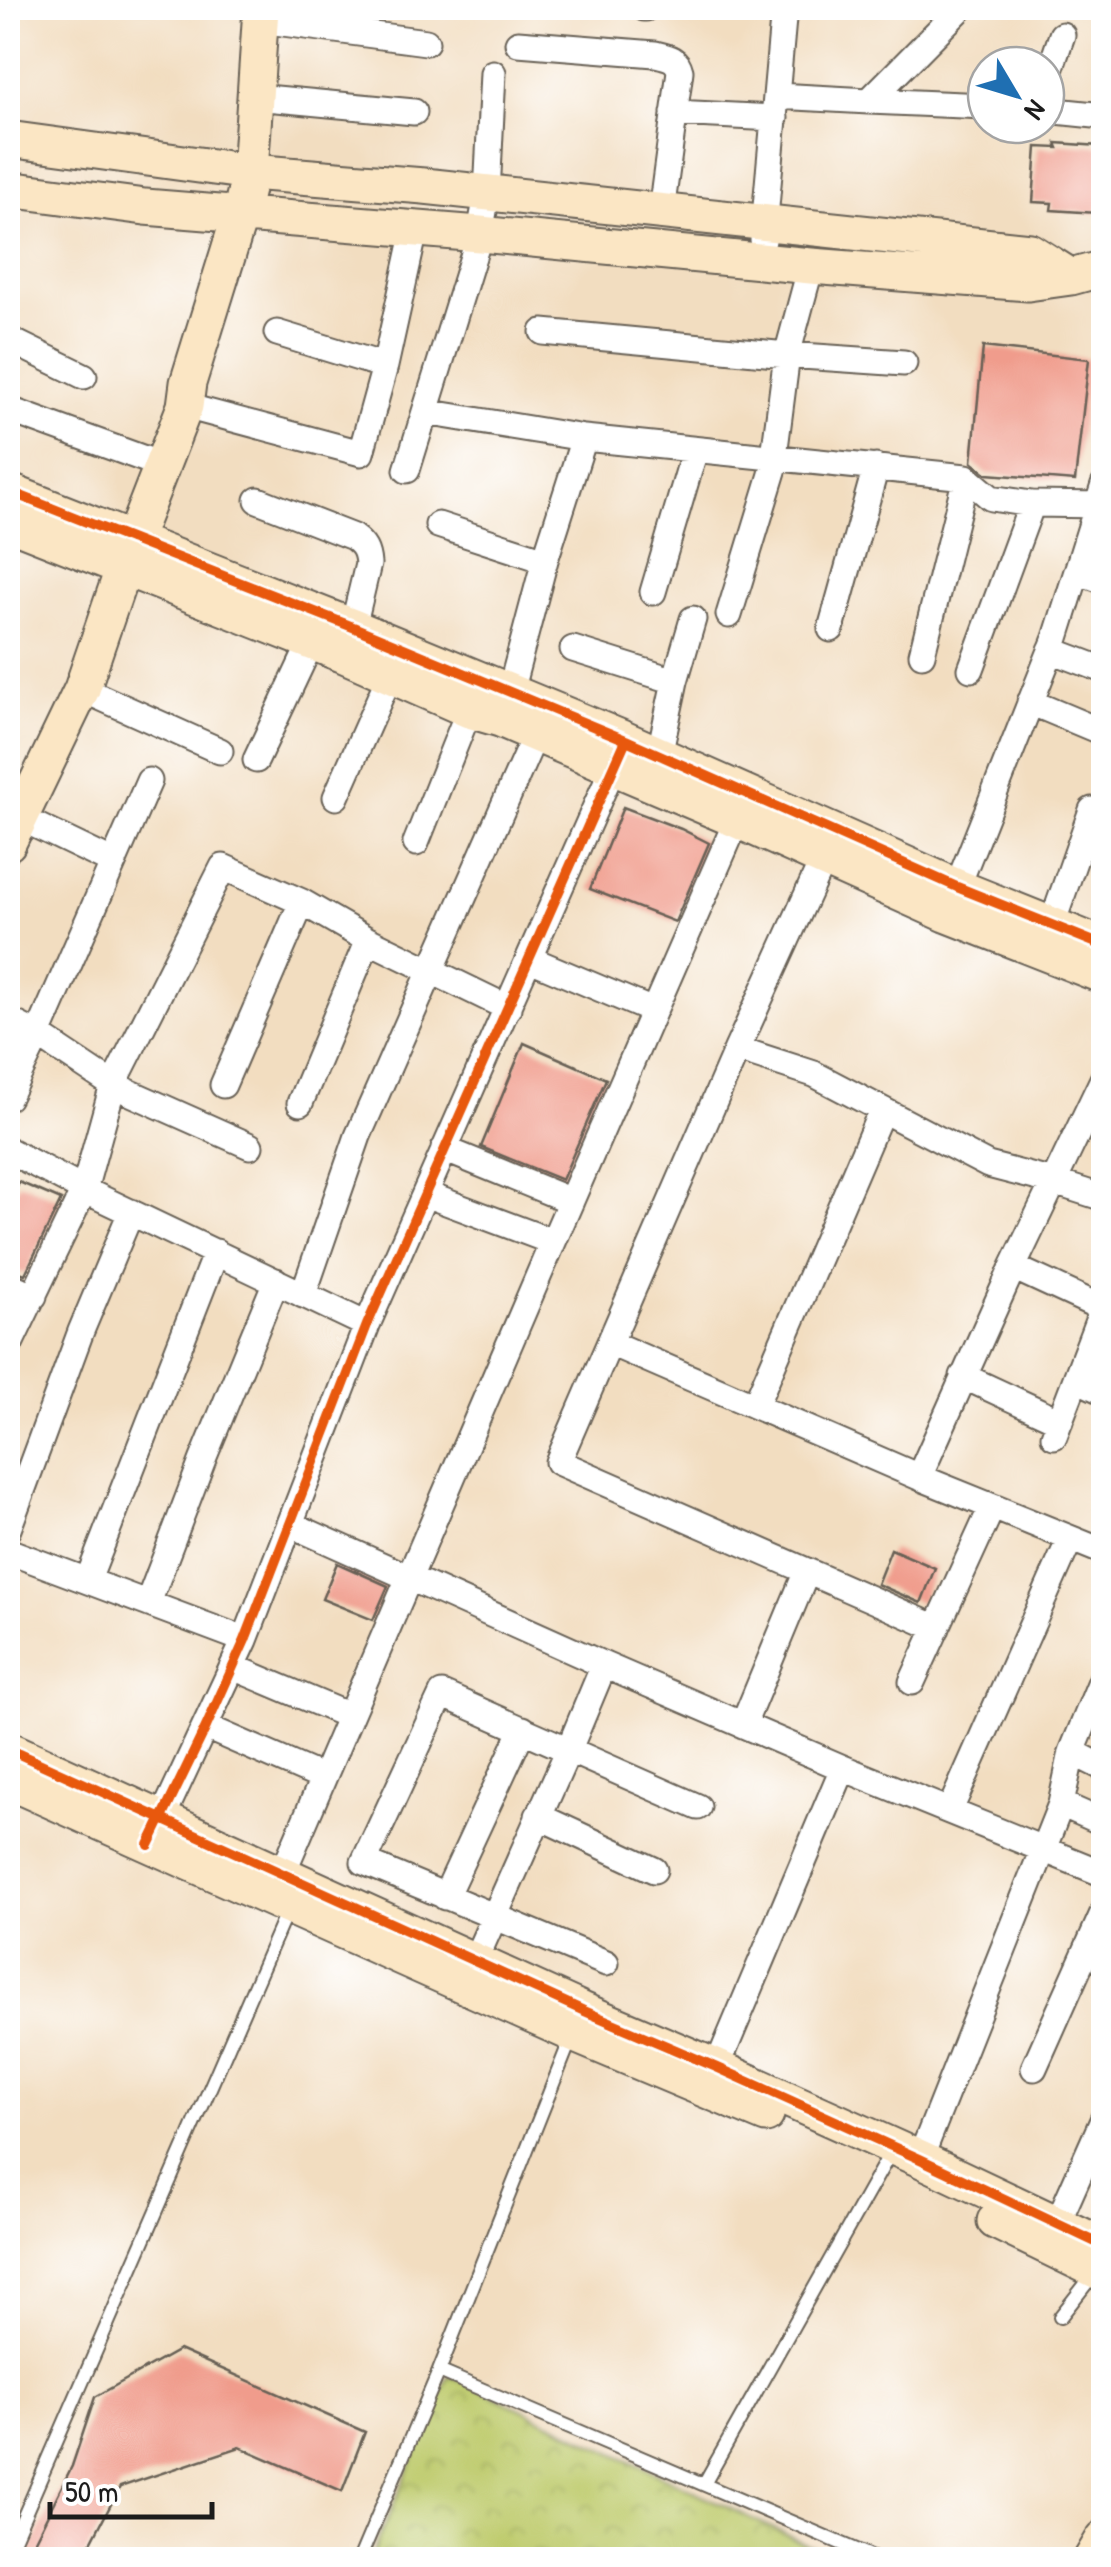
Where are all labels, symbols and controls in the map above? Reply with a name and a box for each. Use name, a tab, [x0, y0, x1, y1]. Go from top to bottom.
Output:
north arrow	[966, 45, 1066, 145]
text: N	[1016, 93, 1055, 128]
scale bar	[50, 2457, 212, 2519]
text: 50 m	[65, 2471, 118, 2511]

